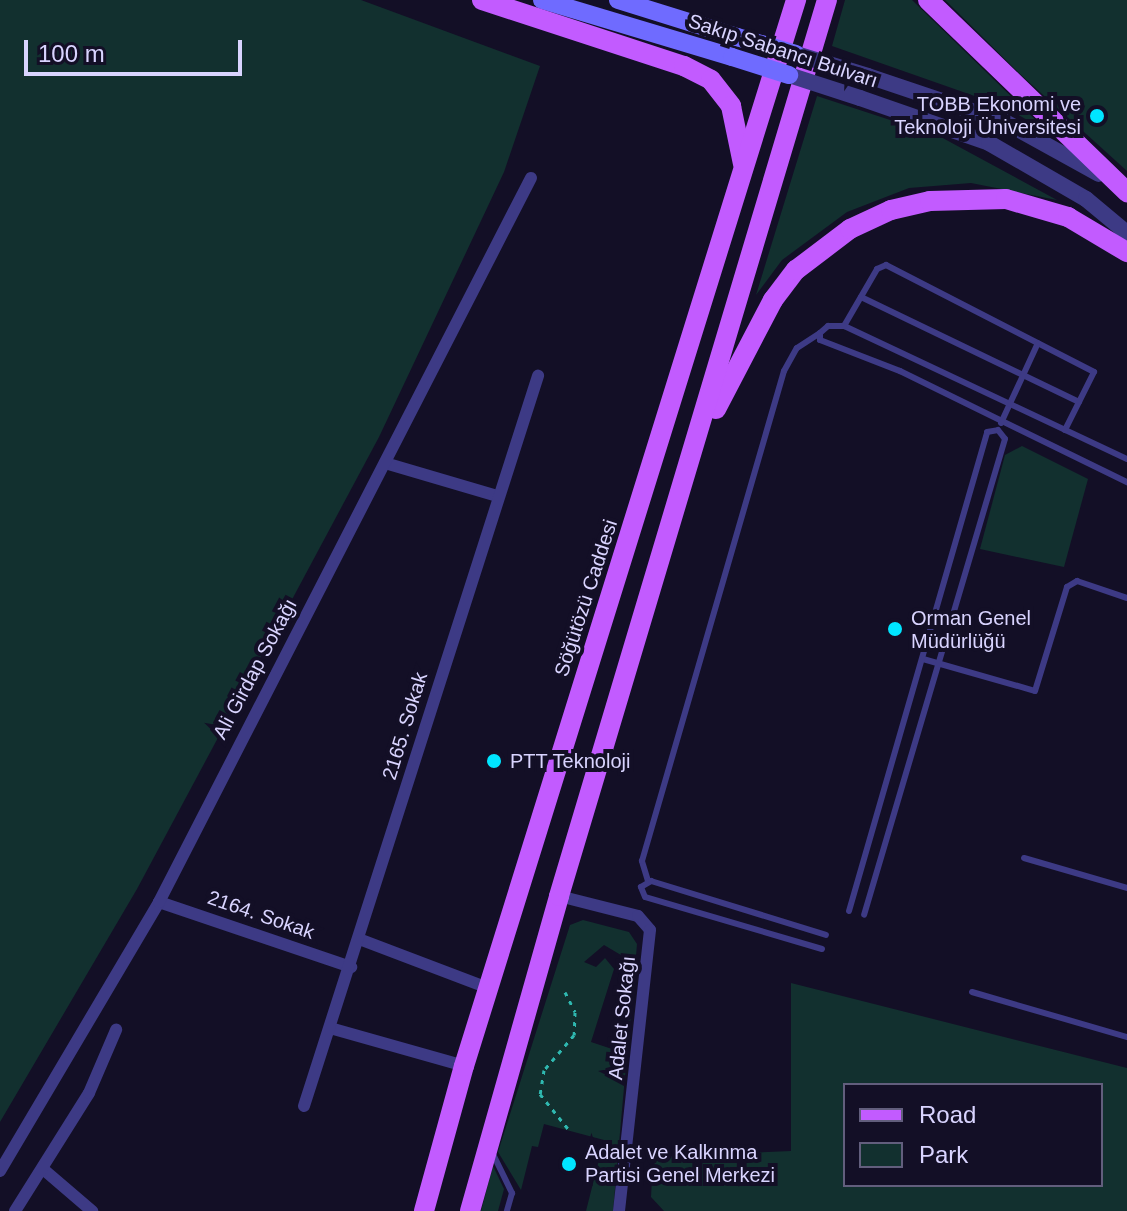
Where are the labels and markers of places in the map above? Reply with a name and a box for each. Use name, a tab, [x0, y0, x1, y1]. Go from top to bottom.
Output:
place label: TOBB Ekonomi ve Teknoloji Üniversitesi	[894, 92, 1081, 139]
marker: TOBB Ekonomi ve Teknoloji Üniversitesi	[1088, 107, 1106, 125]
place label: Orman Genel Müdürlüğü	[911, 606, 1031, 653]
marker: Orman Genel Müdürlüğü	[886, 620, 904, 638]
place label: PTT Teknoloji	[510, 749, 631, 773]
marker: PTT Teknoloji	[485, 752, 503, 770]
place label: Adalet ve Kalkınma Partisi Genel Merkezi	[585, 1140, 775, 1187]
marker: Adalet ve Kalkınma Partisi Genel Merkezi	[560, 1155, 578, 1173]

